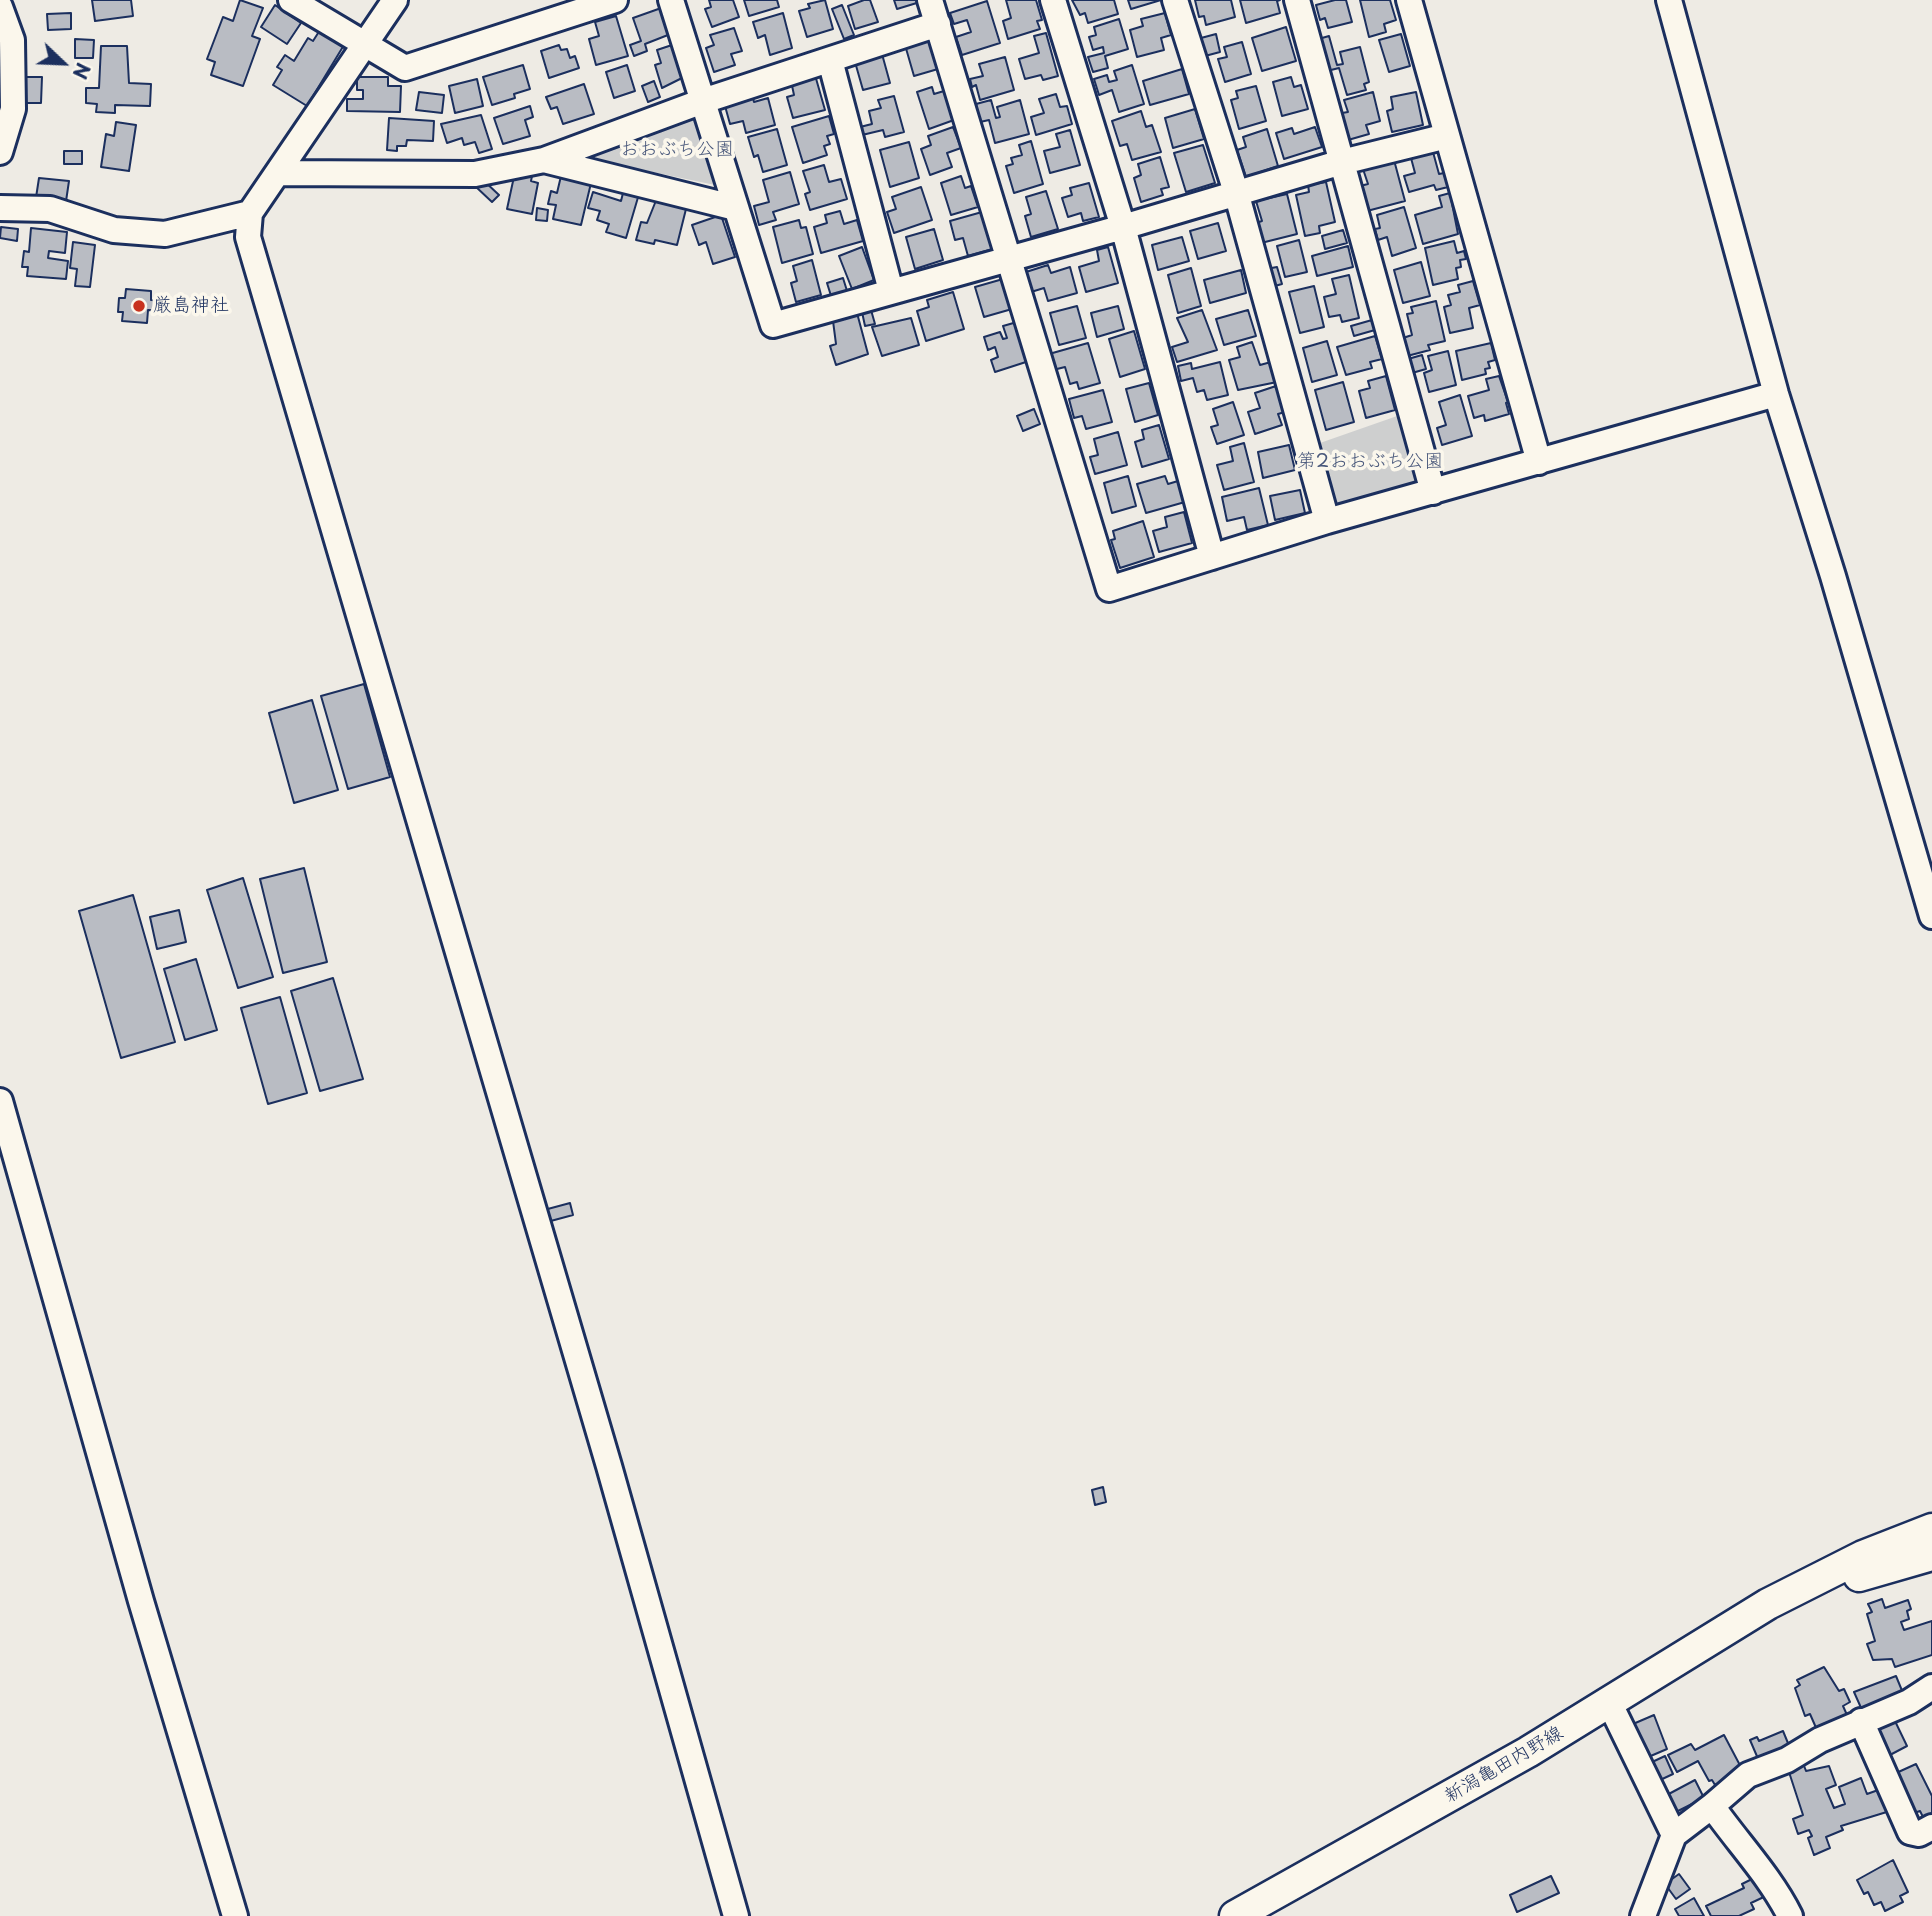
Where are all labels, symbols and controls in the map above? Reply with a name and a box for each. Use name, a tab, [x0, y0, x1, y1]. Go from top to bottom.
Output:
north arrow	[28, 28, 98, 98]
text: N	[67, 59, 98, 84]
park label: おおぶち公園	[620, 139, 734, 161]
place label: 厳島神社	[153, 295, 229, 317]
marker: 厳島神社	[131, 298, 147, 314]
park label: 第2おおぶち公園	[1297, 451, 1443, 473]
street label: 新潟亀田内野線	[1441, 1722, 1567, 1808]

